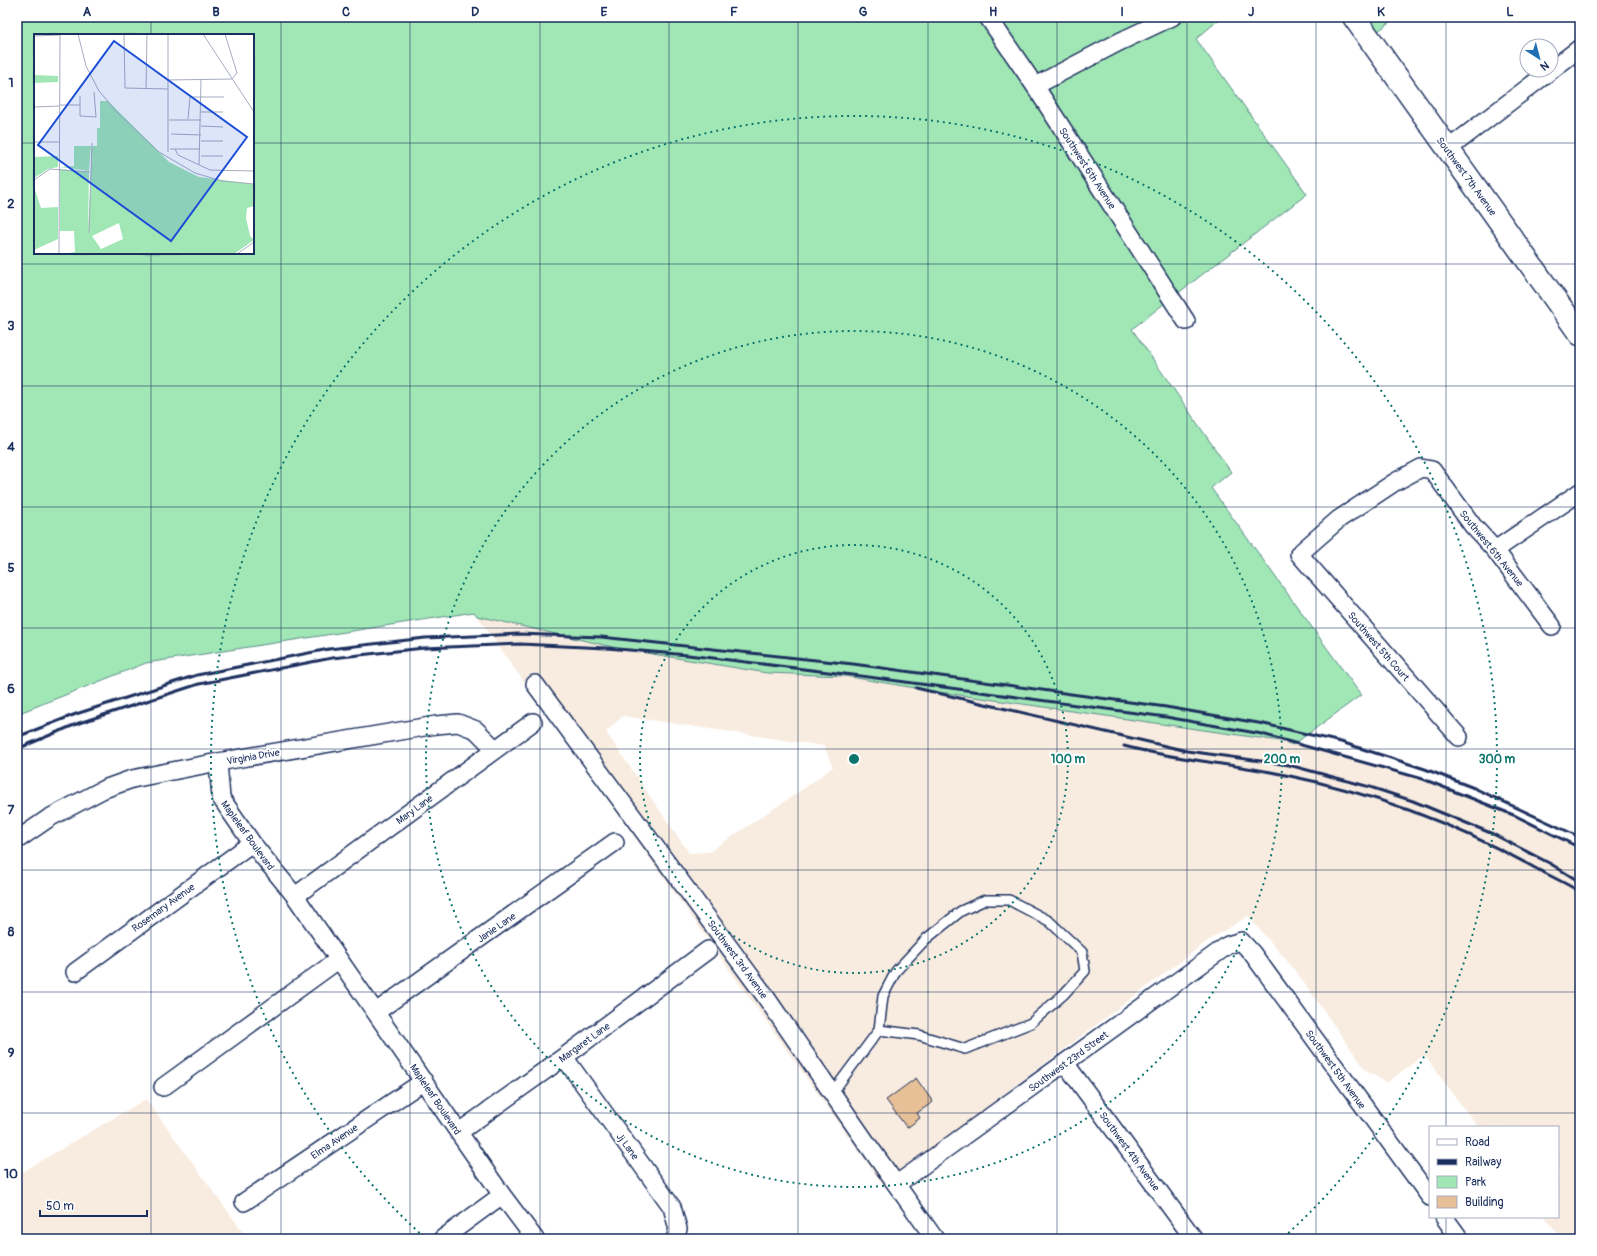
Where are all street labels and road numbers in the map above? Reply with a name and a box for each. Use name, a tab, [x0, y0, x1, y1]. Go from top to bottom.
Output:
street label: Southwest 6th Avenue	[1056, 126, 1118, 212]
street label: Southwest 7th Avenue	[1434, 135, 1499, 218]
street label: Southwest 6th Avenue	[1457, 508, 1526, 589]
street label: Southwest 5th Court	[1345, 610, 1412, 684]
street label: Virginia Drive	[226, 746, 281, 768]
street label: Mary Lane	[394, 792, 435, 827]
street label: Mapleleaf Boulevard	[218, 799, 276, 873]
street label: Rosemary Avenue	[130, 881, 197, 935]
street label: Janie Lane	[475, 910, 518, 945]
street label: Southwest 3rd Avenue	[705, 918, 770, 1001]
street label: Margaret Lane	[557, 1020, 613, 1065]
street label: Southwest 23rd Street	[1026, 1028, 1112, 1095]
street label: Southwest 5th Avenue	[1303, 1028, 1368, 1111]
street label: Mapleleaf Boulevard	[407, 1062, 463, 1137]
street label: Southwest 4th Avenue	[1096, 1110, 1162, 1193]
street label: Elma Avenue	[309, 1122, 360, 1162]
street label: Jj Lane	[614, 1131, 641, 1162]

